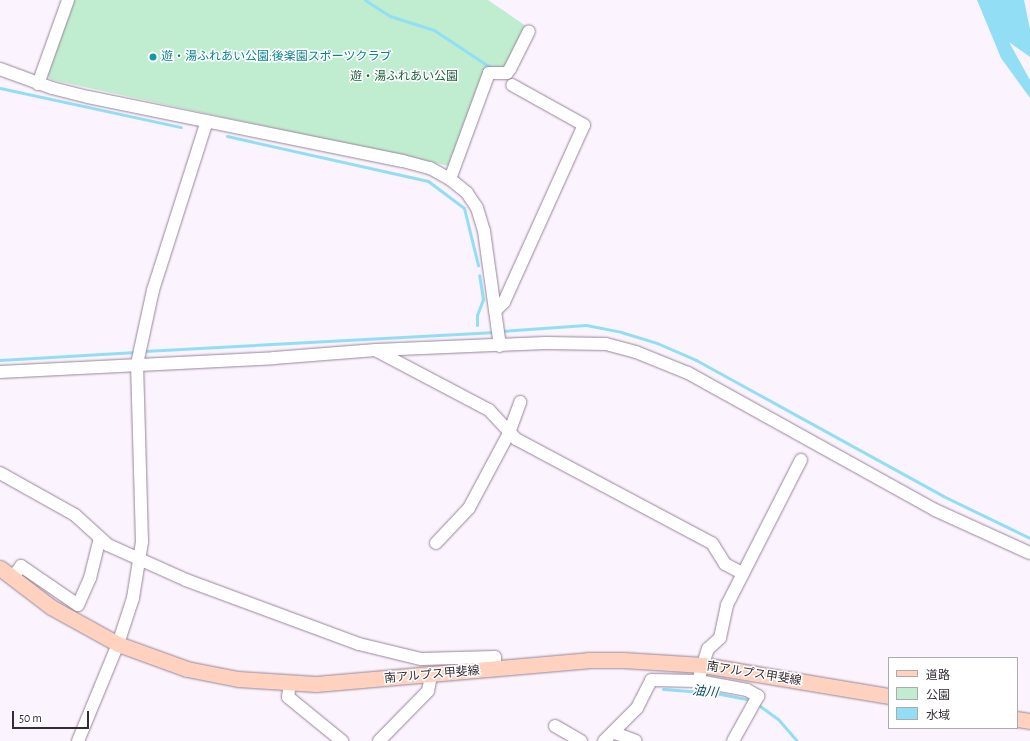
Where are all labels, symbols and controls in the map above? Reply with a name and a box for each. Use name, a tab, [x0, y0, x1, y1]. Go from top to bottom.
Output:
place label: 遊・湯ふれあい公園;後楽園スポーツクラブ	[161, 50, 392, 64]
marker: 遊・湯ふれあい公園;後楽園スポーツクラブ	[148, 52, 158, 62]
park label: 遊・湯ふれあい公園	[350, 70, 458, 84]
legend	[888, 657, 1018, 729]
street label: 南アルプス甲斐線	[705, 659, 803, 689]
street label: 南アルプス甲斐線	[384, 664, 480, 686]
text: 道路	[926, 669, 950, 681]
water label: 油川	[691, 684, 719, 702]
text: 公園	[926, 689, 950, 701]
scale bar	[14, 703, 91, 729]
text: 水域	[926, 709, 950, 721]
text: 50 m	[19, 712, 42, 724]

